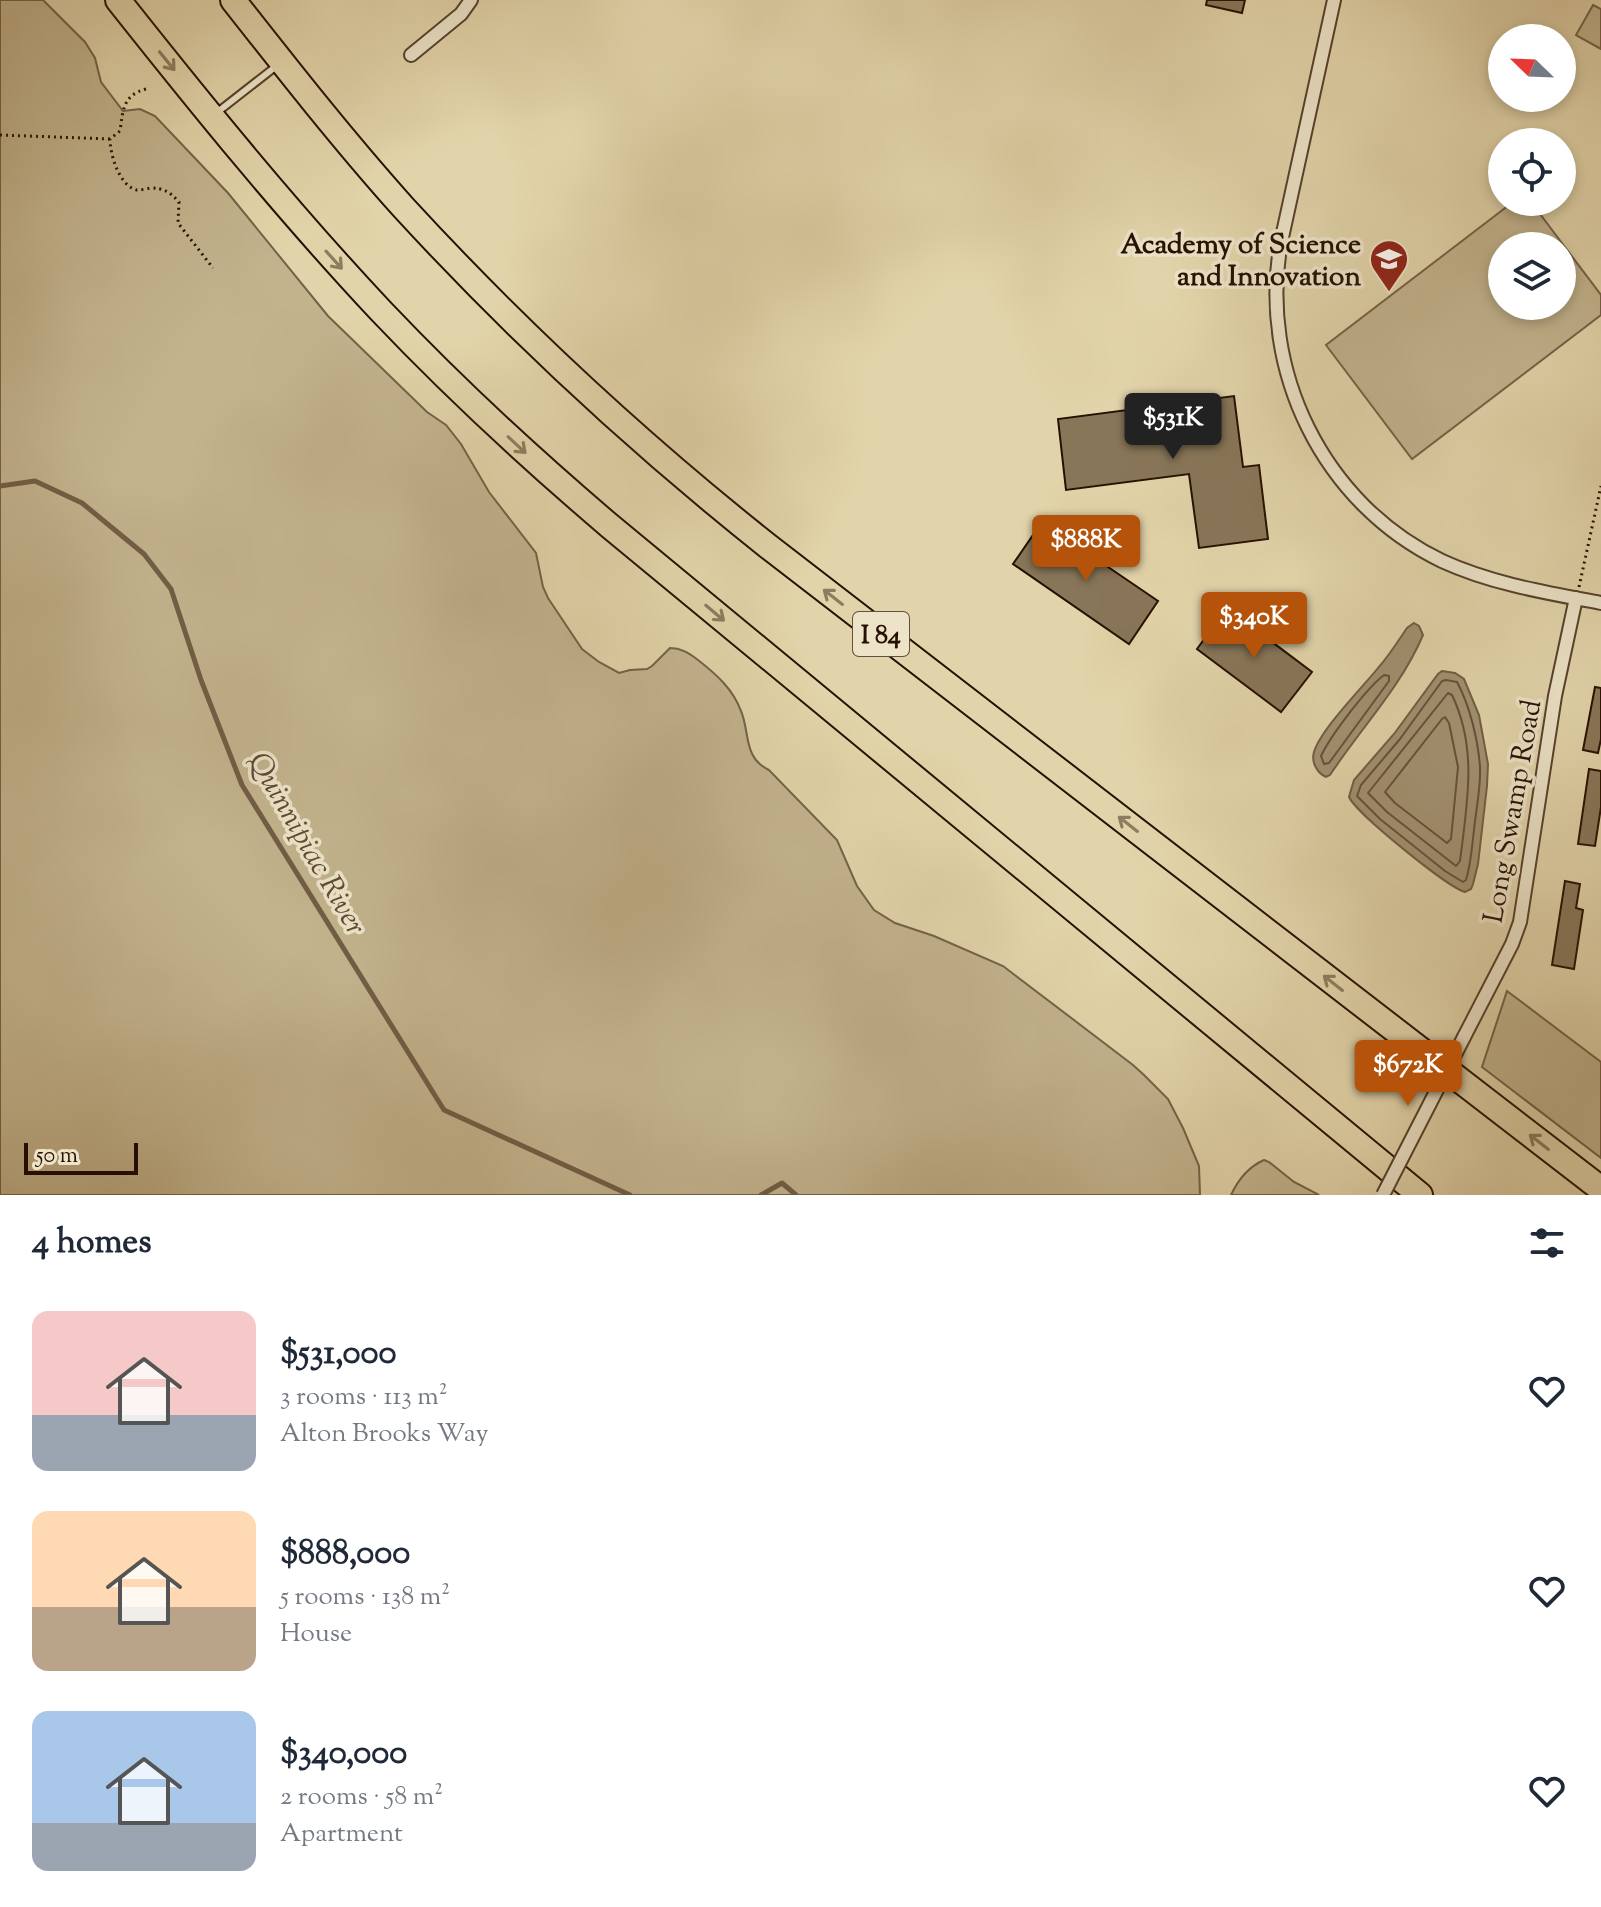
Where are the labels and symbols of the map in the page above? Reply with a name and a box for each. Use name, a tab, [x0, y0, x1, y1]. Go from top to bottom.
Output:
north arrow	[1488, 24, 1576, 112]
one-way arrow	[158, 50, 176, 71]
place label: Academy of Science and Innovation	[1121, 226, 1361, 298]
school or university icon: Academy of Science and Innovation	[1368, 238, 1410, 293]
one-way arrow	[325, 249, 343, 269]
pin: $531K	[1117, 393, 1229, 461]
one-way arrow	[507, 435, 527, 454]
pin: $888K	[1030, 515, 1142, 583]
one-way arrow	[823, 588, 844, 605]
pin: $340K	[1198, 592, 1310, 660]
one-way arrow	[704, 604, 725, 622]
road number: I 84	[853, 612, 909, 656]
street label: Long Swamp Road	[1475, 697, 1553, 926]
water label: Quinnipiac River	[236, 745, 376, 944]
one-way arrow	[1117, 815, 1139, 832]
one-way arrow	[1323, 974, 1344, 991]
pin: $672K	[1352, 1040, 1464, 1108]
one-way arrow	[1529, 1133, 1550, 1150]
scale bar	[24, 1139, 138, 1175]

